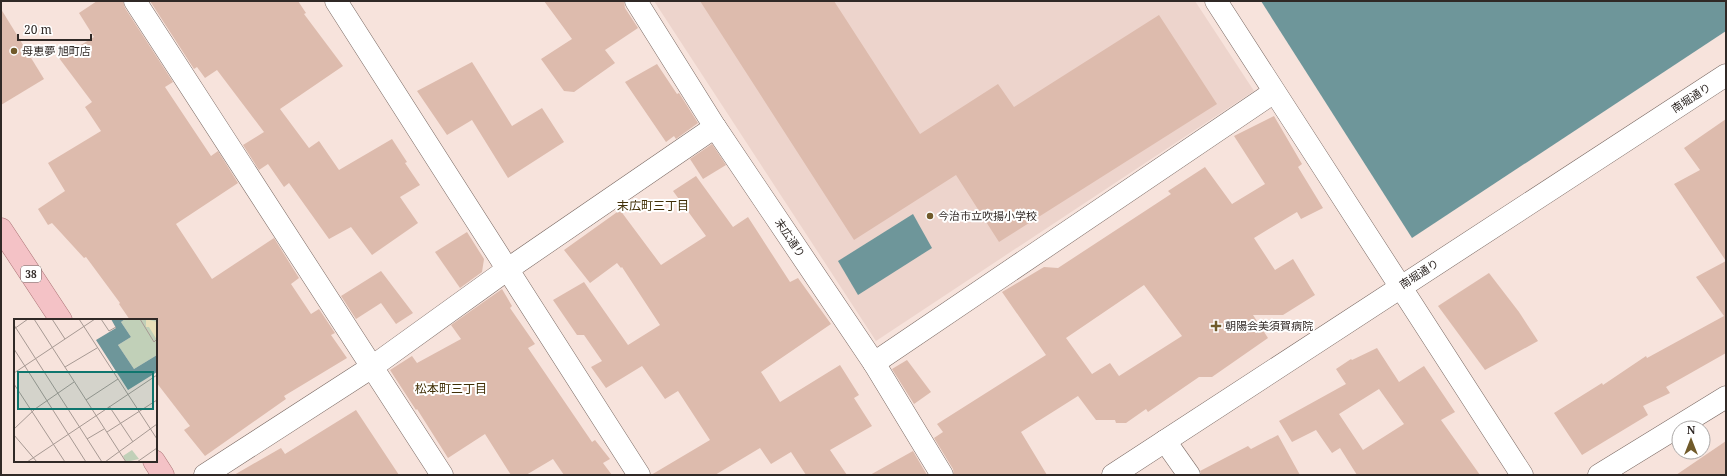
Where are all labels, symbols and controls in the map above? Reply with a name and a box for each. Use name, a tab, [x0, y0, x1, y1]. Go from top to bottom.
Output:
scale bar	[18, 16, 91, 42]
text: 20 m	[24, 21, 52, 38]
place label: 母恵夢 旭町店	[22, 43, 91, 58]
marker: 母恵夢 旭町店	[9, 46, 19, 56]
street label: 南堀通り	[1668, 79, 1713, 116]
district label: 末広町三丁目	[617, 197, 689, 214]
place label: 今治市立吹揚小学校	[938, 208, 1037, 223]
marker: 今治市立吹揚小学校	[925, 211, 935, 221]
street label: 末広通り	[772, 215, 809, 260]
street label: 南堀通り	[1396, 255, 1441, 292]
road number: 38	[21, 266, 41, 282]
place label: 朝陽会美須賀病院	[1225, 318, 1313, 333]
inset map	[14, 319, 157, 462]
marker: 朝陽会美須賀病院	[1210, 320, 1222, 332]
district label: 松本町三丁目	[415, 380, 487, 397]
north arrow	[1671, 420, 1711, 460]
text: N	[1687, 422, 1696, 437]

